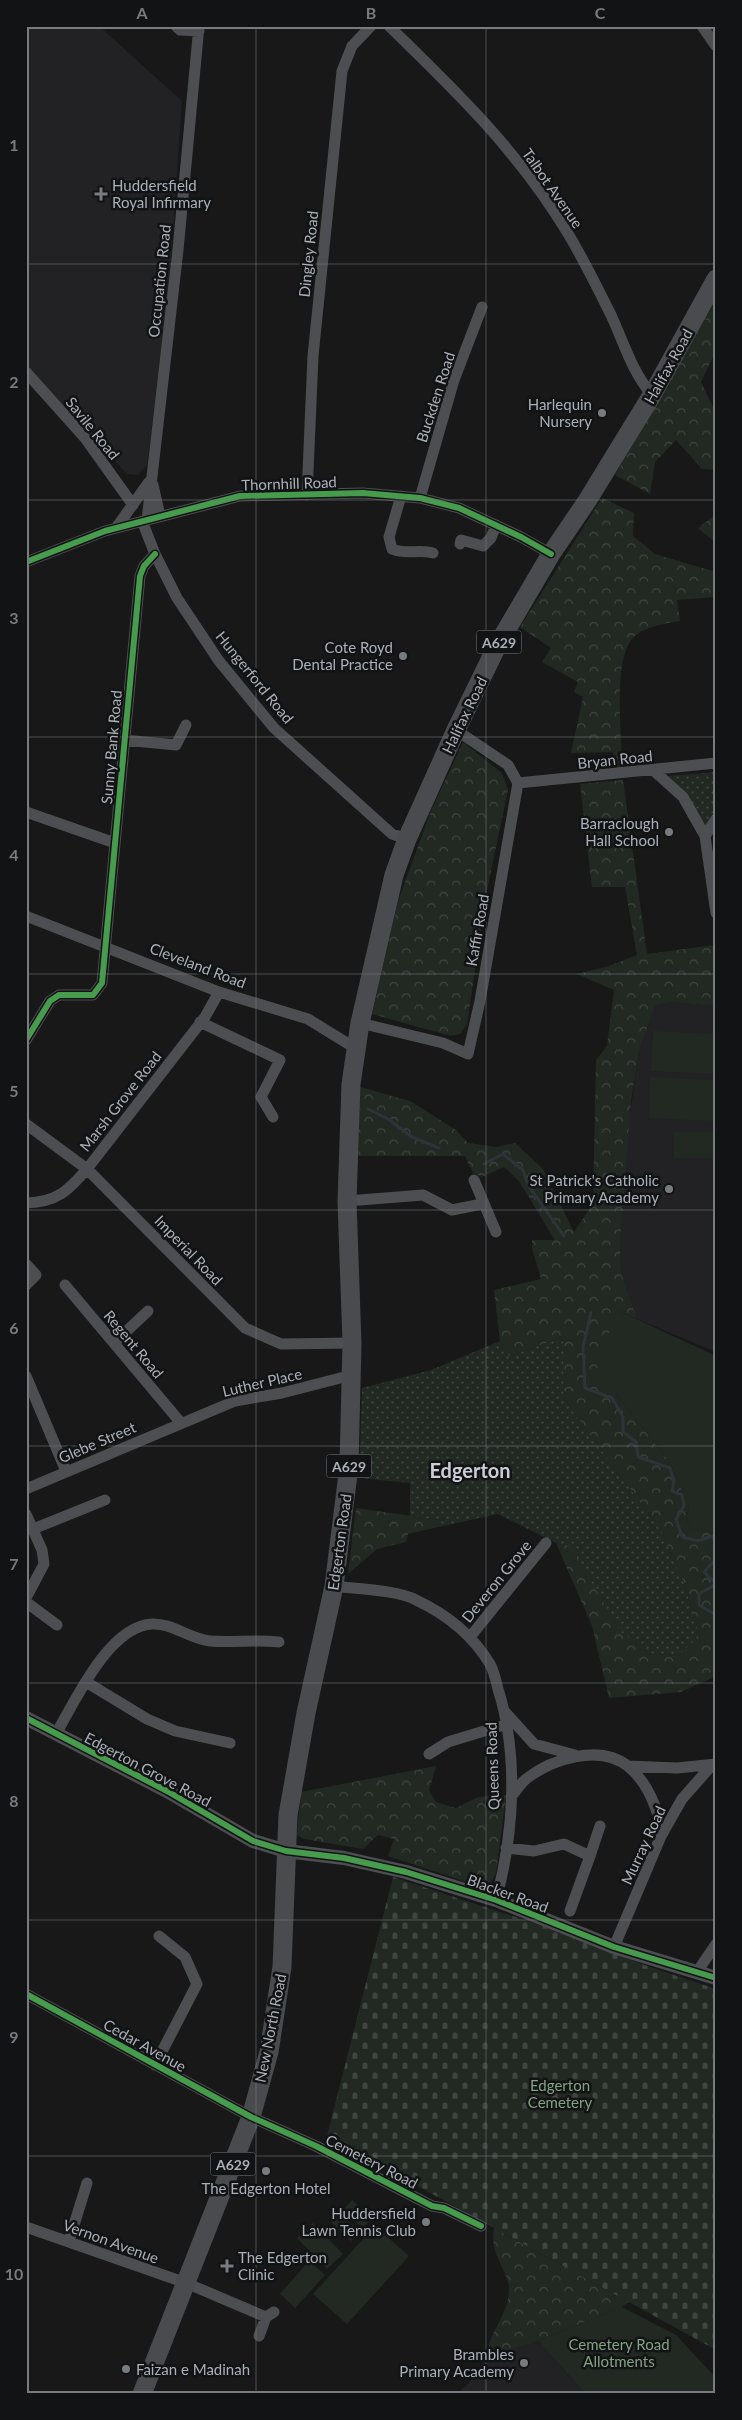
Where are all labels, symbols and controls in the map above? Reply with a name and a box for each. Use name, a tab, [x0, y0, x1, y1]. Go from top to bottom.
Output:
text: A	[135, 3, 148, 22]
text: B	[366, 3, 376, 22]
text: C	[595, 3, 606, 22]
text: 1	[9, 135, 19, 154]
street label: Talbot Avenue	[519, 145, 587, 231]
place label: Huddersfield Royal Infirmary	[112, 176, 211, 211]
marker: Huddersfield Royal Infirmary	[94, 187, 108, 201]
street label: Dingley Road	[295, 210, 321, 298]
street label: Occupation Road	[144, 224, 174, 338]
street label: Halifax Road	[640, 325, 696, 407]
street label: Buckden Road	[412, 349, 458, 445]
text: 2	[9, 372, 19, 391]
street label: Savile Road	[62, 393, 124, 463]
place label: Harlequin Nursery	[528, 395, 592, 430]
marker: Harlequin Nursery	[596, 407, 608, 419]
street label: Thornhill Road	[241, 472, 337, 494]
text: 3	[9, 608, 19, 627]
street label: Hungerford Road	[212, 627, 298, 727]
road number: A629	[476, 630, 522, 654]
place label: Cote Royd Dental Practice	[292, 638, 393, 673]
marker: Cote Royd Dental Practice	[397, 650, 409, 662]
street label: Halifax Road	[438, 674, 490, 756]
street label: Sunny Bank Road	[97, 689, 125, 805]
street label: Bryan Road	[577, 746, 653, 772]
place label: Barraclough Hall School	[580, 814, 659, 849]
marker: Barraclough Hall School	[663, 826, 675, 838]
text: 4	[9, 845, 19, 864]
street label: Kaffir Road	[462, 893, 492, 967]
street label: Cleveland Road	[147, 938, 249, 992]
street label: Marsh Grove Road	[75, 1047, 165, 1155]
text: 5	[9, 1081, 19, 1100]
place label: St Patrick's Catholic Primary Academy	[529, 1171, 659, 1206]
marker: St Patrick's Catholic Primary Academy	[663, 1183, 675, 1195]
street label: Imperial Road	[151, 1211, 227, 1289]
street label: Regent Road	[100, 1306, 168, 1382]
text: 6	[9, 1318, 19, 1337]
street label: Luther Place	[220, 1364, 304, 1400]
street label: Glebe Street	[56, 1417, 139, 1466]
road number: A629	[326, 1454, 372, 1478]
district label: Edgerton	[429, 1458, 511, 1482]
street label: Edgerton Road	[323, 1493, 355, 1591]
street label: Deveron Grove	[458, 1536, 535, 1626]
text: 7	[9, 1554, 19, 1573]
street label: Queens Road	[481, 1722, 503, 1810]
street label: Edgerton Grove Road	[82, 1728, 214, 1810]
text: 8	[9, 1791, 19, 1810]
street label: Murray Road	[617, 1803, 669, 1887]
street label: Blacker Road	[465, 1870, 551, 1916]
street label: New North Road	[251, 1972, 289, 2084]
street label: Cedar Avenue	[100, 2015, 190, 2075]
text: 9	[9, 2027, 19, 2046]
park label: Edgerton Cemetery	[528, 2076, 592, 2111]
street label: Cemetery Road	[323, 2130, 421, 2192]
road number: A629	[210, 2152, 256, 2176]
marker: The Edgerton Hotel	[260, 2165, 272, 2177]
place label: The Edgerton Hotel	[201, 2179, 331, 2197]
place label: Huddersfield Lawn Tennis Club	[301, 2204, 416, 2239]
street label: Vernon Avenue	[61, 2215, 161, 2267]
marker: Huddersfield Lawn Tennis Club	[420, 2216, 432, 2228]
place label: The Edgerton Clinic	[238, 2248, 327, 2283]
marker: The Edgerton Clinic	[220, 2259, 234, 2273]
text: 10	[5, 2264, 23, 2283]
park label: Cemetery Road Allotments	[568, 2335, 670, 2370]
place label: Brambles Primary Academy	[399, 2345, 514, 2380]
marker: Brambles Primary Academy	[518, 2357, 530, 2369]
place label: Faizan e Madinah	[136, 2360, 250, 2378]
marker: Faizan e Madinah	[120, 2363, 132, 2375]

